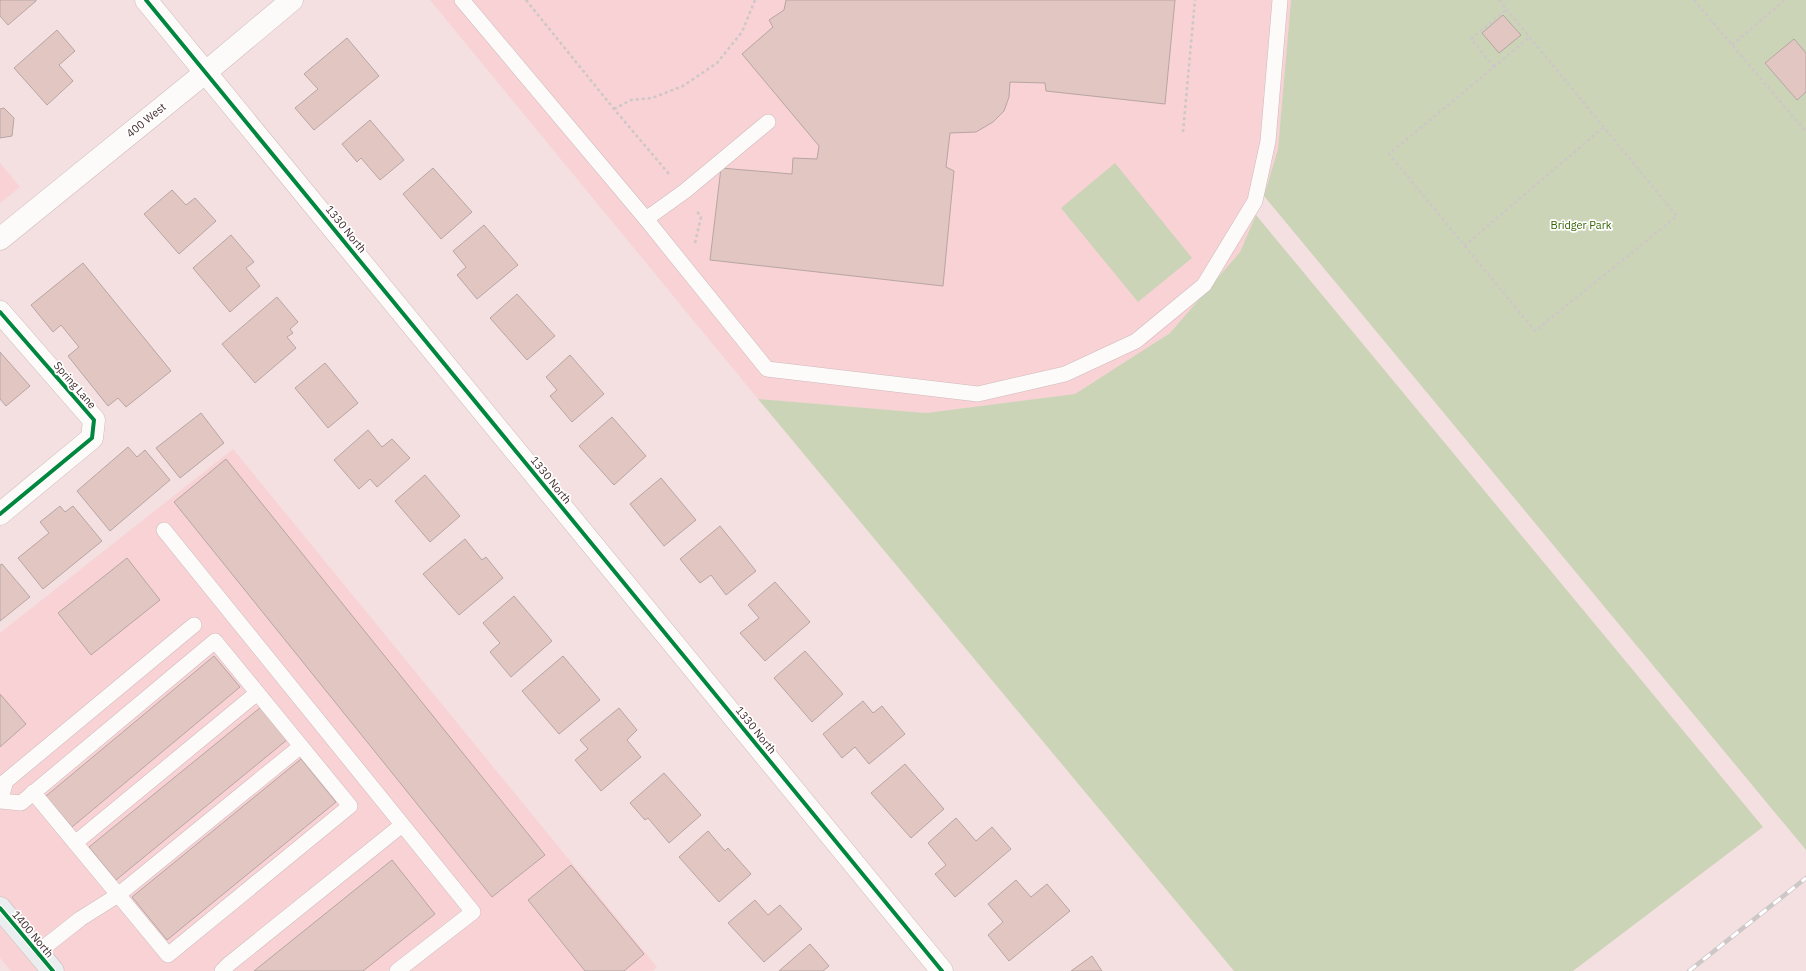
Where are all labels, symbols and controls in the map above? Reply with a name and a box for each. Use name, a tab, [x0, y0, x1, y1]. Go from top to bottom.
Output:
street label: 400 West	[123, 100, 169, 140]
street label: 1330 North	[323, 202, 369, 256]
park label: Bridger Park	[1550, 218, 1612, 232]
street label: Spring Lane	[51, 359, 99, 411]
street label: 1330 North	[528, 453, 574, 507]
street label: 1330 North	[733, 703, 779, 757]
street label: 1400 North	[9, 908, 57, 960]

